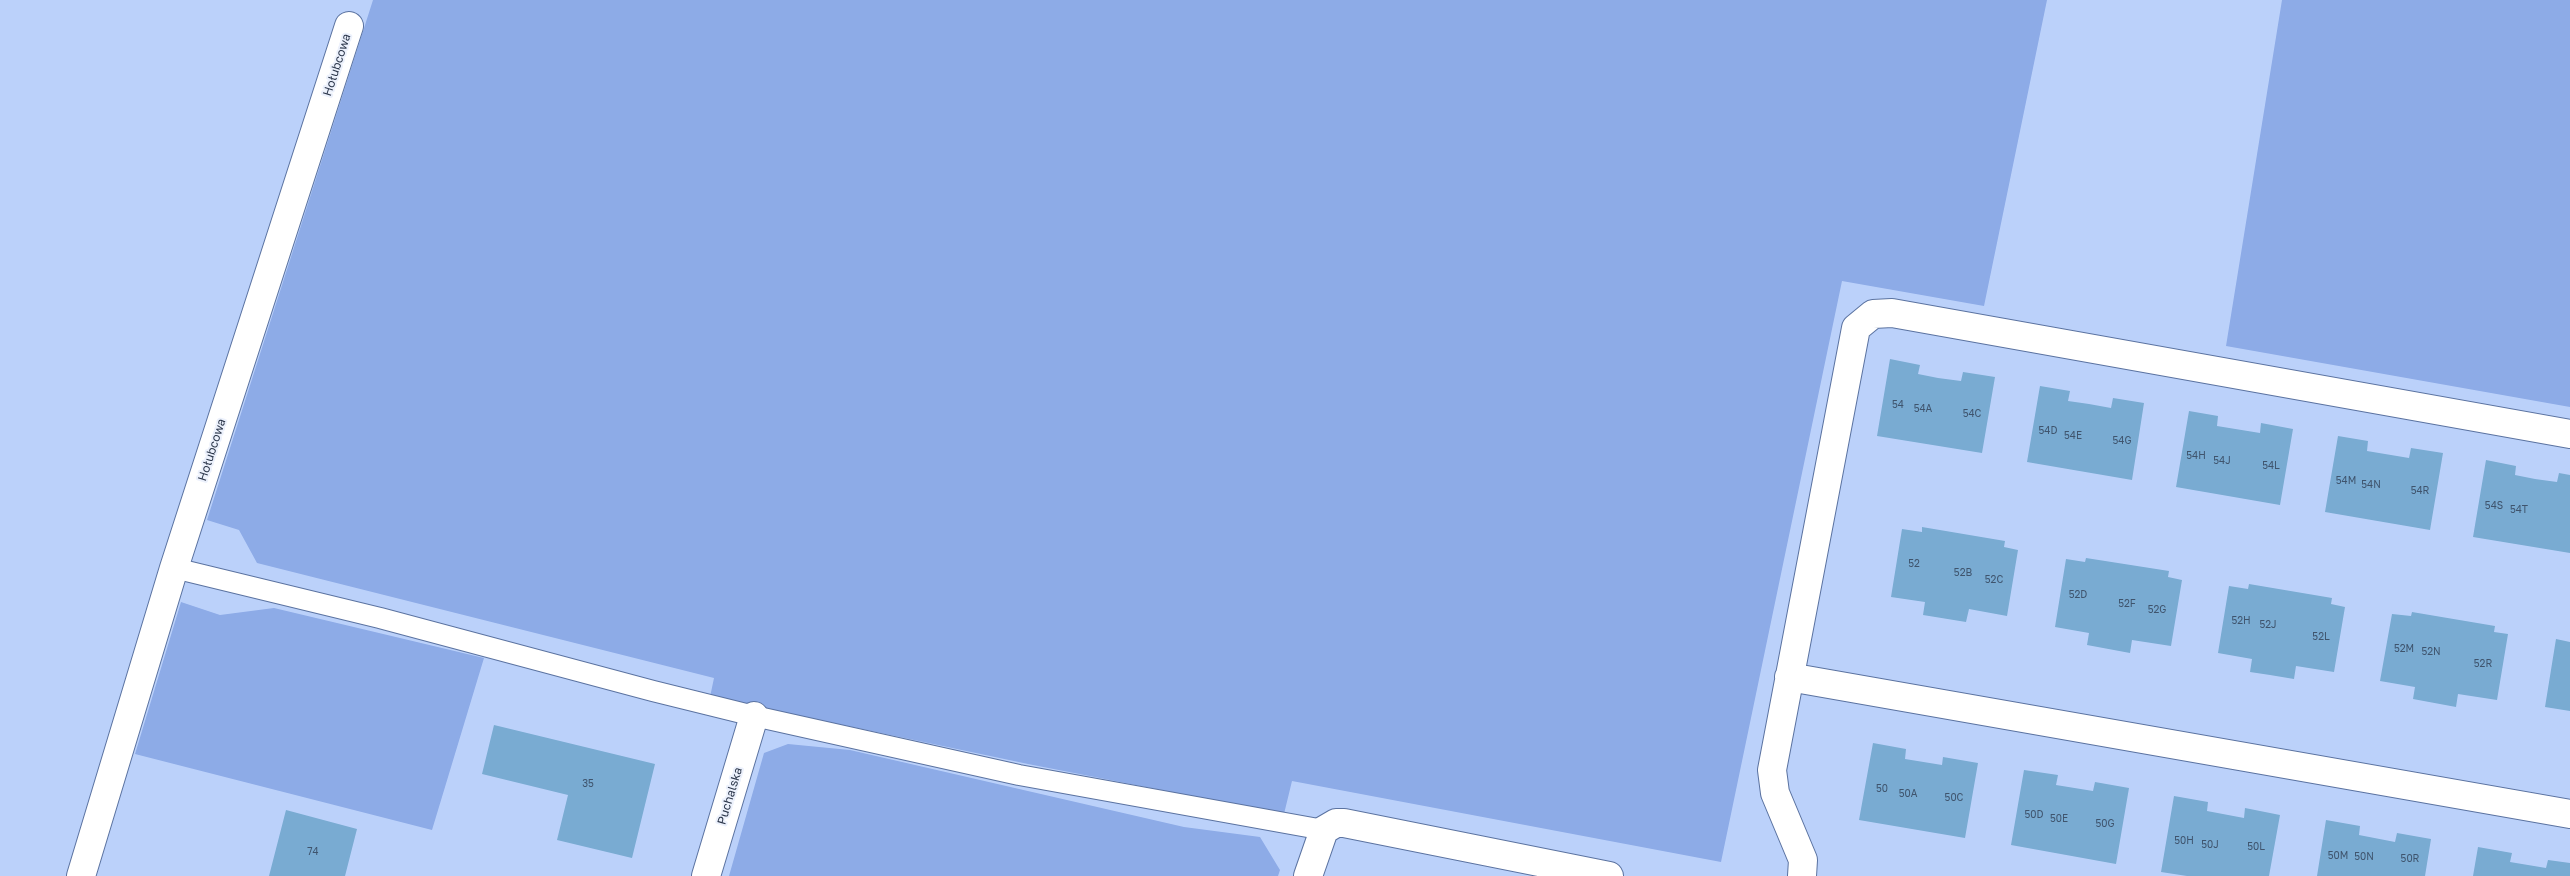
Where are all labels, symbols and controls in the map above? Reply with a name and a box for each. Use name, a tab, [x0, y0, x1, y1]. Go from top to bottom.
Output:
street label: Hołubcowa	[320, 32, 354, 98]
house number: 54	[1892, 399, 1904, 411]
house number: 54A	[1914, 403, 1932, 415]
house number: 54C	[1963, 408, 1981, 420]
street label: Hołubcowa	[195, 417, 229, 483]
house number: 54D	[2039, 425, 2057, 437]
house number: 54E	[2064, 430, 2082, 442]
house number: 54G	[2113, 435, 2131, 447]
house number: 54H	[2186, 450, 2206, 462]
house number: 54J	[2213, 455, 2231, 467]
house number: 54L	[2262, 460, 2280, 472]
house number: 54M	[2336, 475, 2356, 487]
house number: 54N	[2361, 479, 2381, 491]
house number: 54R	[2411, 485, 2429, 497]
house number: 54S	[2485, 500, 2503, 512]
house number: 54T	[2510, 504, 2528, 516]
house number: 52	[1908, 558, 1920, 570]
house number: 52B	[1954, 567, 1972, 579]
house number: 52C	[1985, 574, 2003, 586]
house number: 52D	[2069, 589, 2087, 601]
house number: 52F	[2118, 598, 2136, 610]
house number: 52G	[2148, 604, 2166, 616]
house number: 52H	[2231, 615, 2251, 627]
house number: 52J	[2259, 619, 2277, 631]
house number: 52L	[2312, 631, 2330, 643]
house number: 52M	[2394, 643, 2414, 655]
house number: 52N	[2421, 646, 2441, 658]
house number: 52R	[2474, 658, 2492, 670]
street label: Puchalska	[714, 765, 746, 827]
house number: 35	[582, 778, 594, 790]
house number: 50	[1876, 783, 1888, 795]
house number: 50A	[1899, 788, 1917, 800]
house number: 50C	[1945, 792, 1963, 804]
house number: 50D	[2025, 809, 2043, 821]
house number: 50E	[2050, 813, 2068, 825]
house number: 50G	[2095, 818, 2115, 830]
house number: 50H	[2174, 835, 2194, 847]
house number: 50J	[2201, 839, 2219, 851]
house number: 50L	[2247, 841, 2265, 853]
house number: 74	[307, 846, 319, 858]
house number: 50M	[2328, 850, 2348, 862]
house number: 50N	[2354, 851, 2374, 863]
house number: 50R	[2401, 853, 2419, 865]

